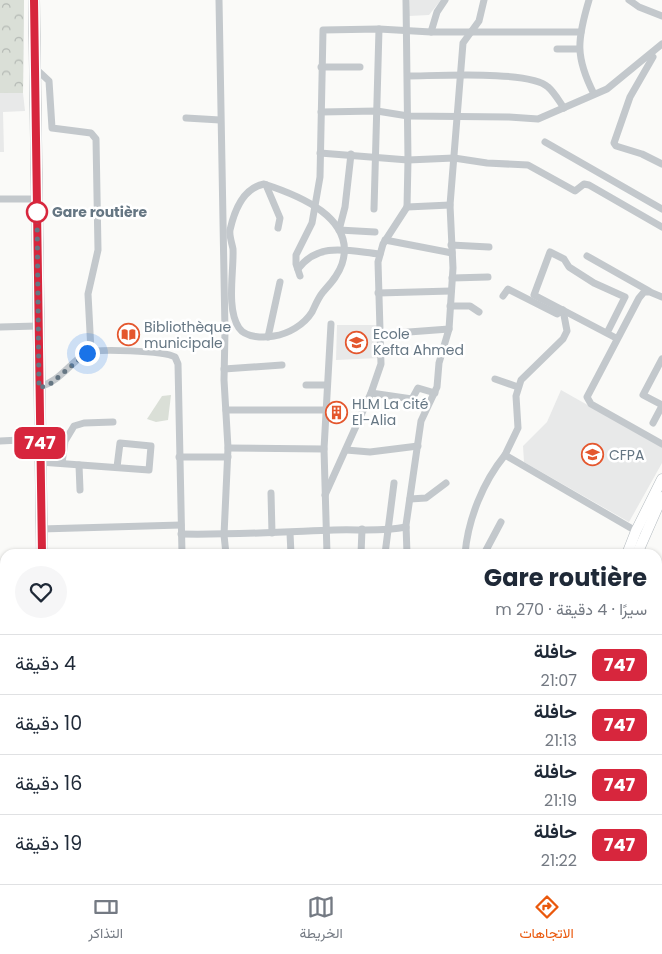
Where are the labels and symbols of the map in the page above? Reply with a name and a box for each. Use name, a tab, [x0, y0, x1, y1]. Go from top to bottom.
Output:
marker: Gare routière	[26, 201, 48, 223]
place label: Gare routière	[52, 202, 148, 222]
place label: Bibliothèque municipale	[144, 317, 231, 353]
library icon: Bibliothèque municipale	[116, 323, 140, 347]
place label: Ecole Kefta Ahmed	[373, 324, 464, 360]
school or university icon: Ecole Kefta Ahmed	[345, 330, 369, 354]
your location	[75, 341, 100, 366]
place label: HLM La cité El-Alia	[352, 394, 429, 430]
building icon: HLM La cité El-Alia	[324, 400, 348, 424]
line badge: 747	[11, 427, 69, 459]
school or university icon: CFPA	[581, 443, 605, 467]
place label: CFPA	[609, 445, 644, 465]

